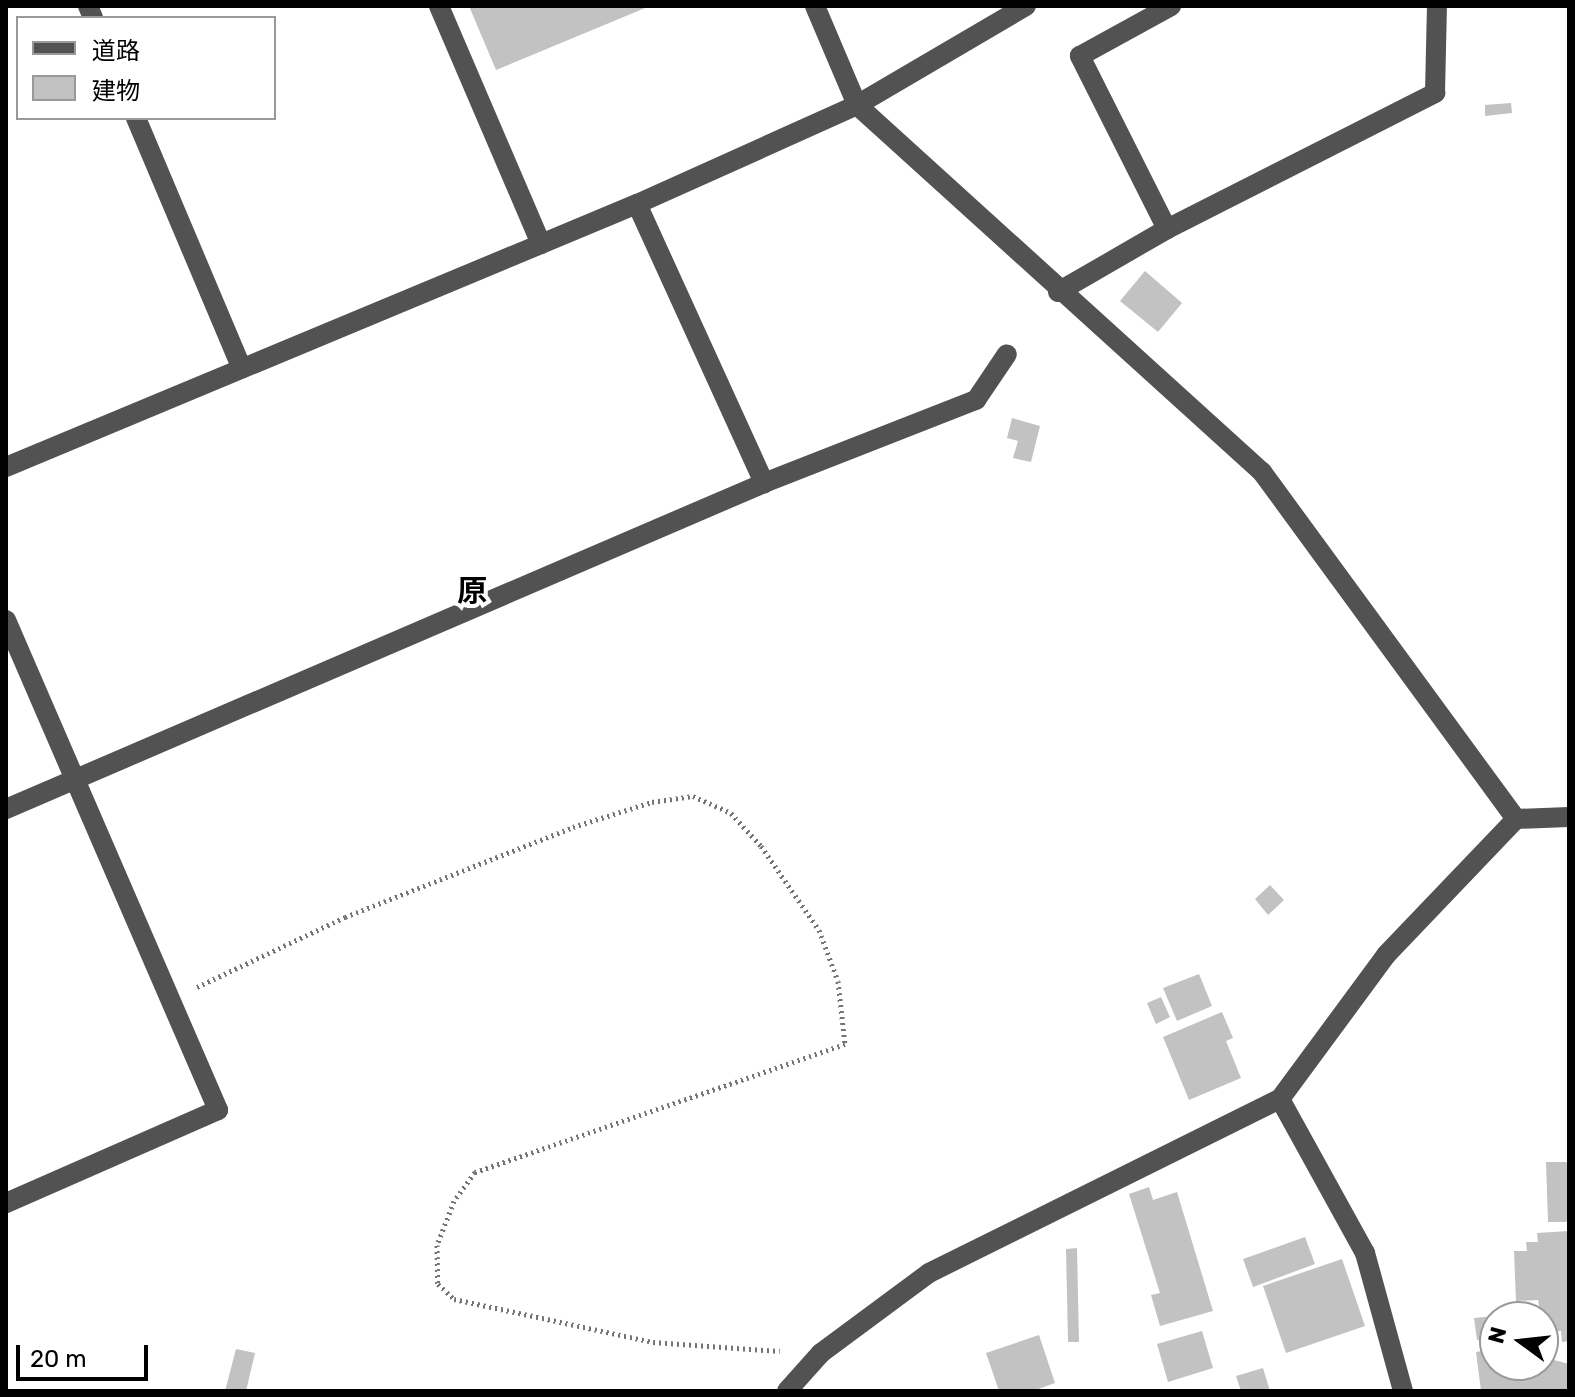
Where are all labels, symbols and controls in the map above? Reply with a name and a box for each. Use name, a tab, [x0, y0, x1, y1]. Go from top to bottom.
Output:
legend	[16, 16, 276, 120]
text: 道路	[92, 37, 140, 65]
text: 建物	[92, 77, 140, 105]
district label: 原	[457, 573, 487, 609]
north arrow	[1479, 1301, 1559, 1381]
text: N	[1482, 1324, 1512, 1346]
scale bar	[20, 1329, 152, 1379]
text: 20 m	[30, 1345, 87, 1373]

